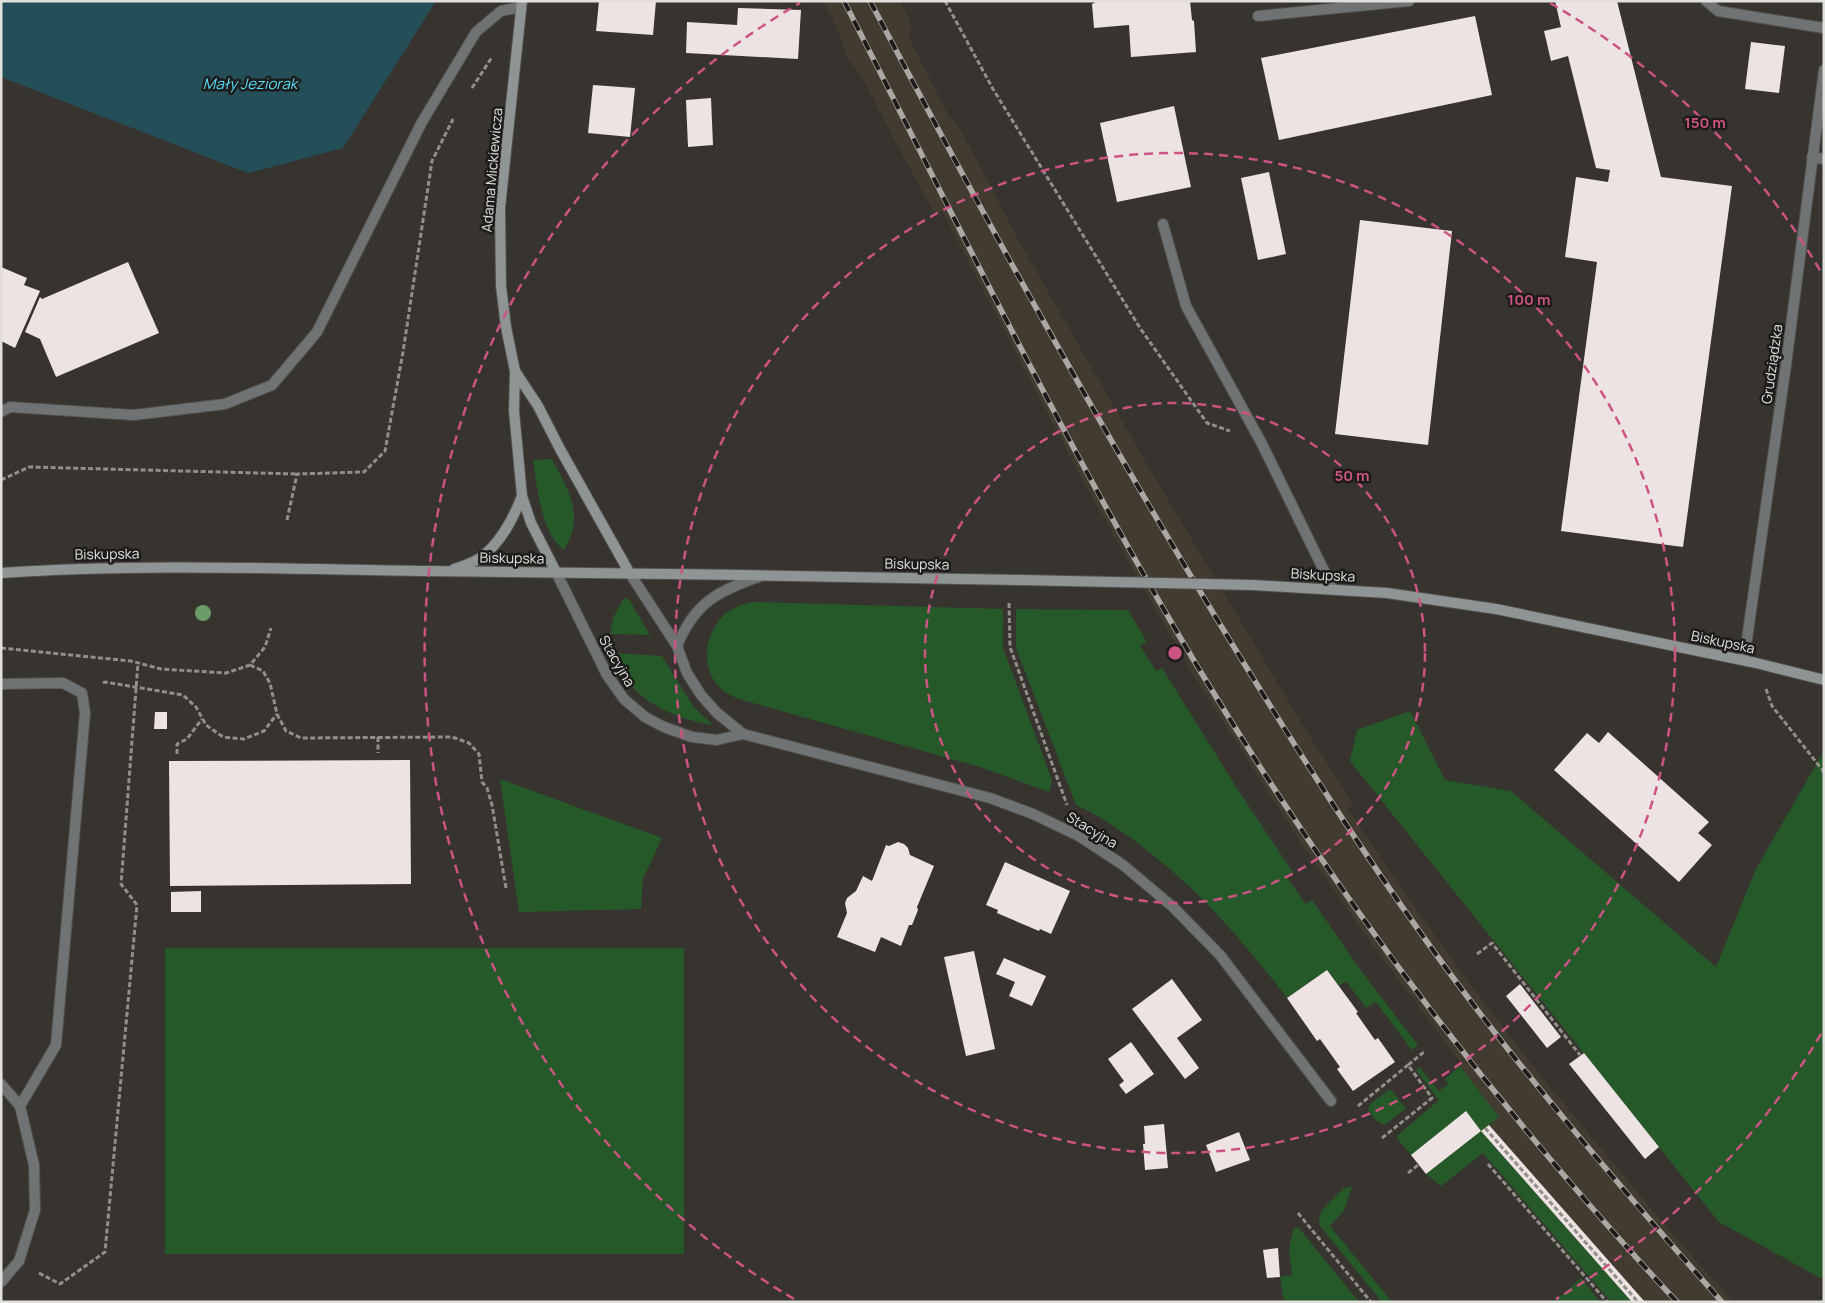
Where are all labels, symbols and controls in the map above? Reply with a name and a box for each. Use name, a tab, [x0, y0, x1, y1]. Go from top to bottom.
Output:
water label: Mały Jeziorak	[203, 73, 300, 94]
street label: Adama Mickiewicza	[477, 107, 506, 233]
text: 150 m	[1684, 112, 1726, 133]
text: 100 m	[1508, 289, 1550, 310]
street label: Grudziądzka	[1757, 323, 1787, 405]
text: 50 m	[1334, 465, 1370, 486]
street label: Biskupska	[74, 543, 140, 564]
street label: Biskupska	[479, 547, 545, 568]
street label: Biskupska	[884, 553, 950, 574]
street label: Biskupska	[1290, 563, 1356, 586]
street label: Biskupska	[1689, 625, 1757, 658]
street label: Stacyjna	[595, 632, 640, 690]
centre of rings	[1166, 644, 1184, 662]
street label: Stacyjna	[1063, 807, 1121, 852]

